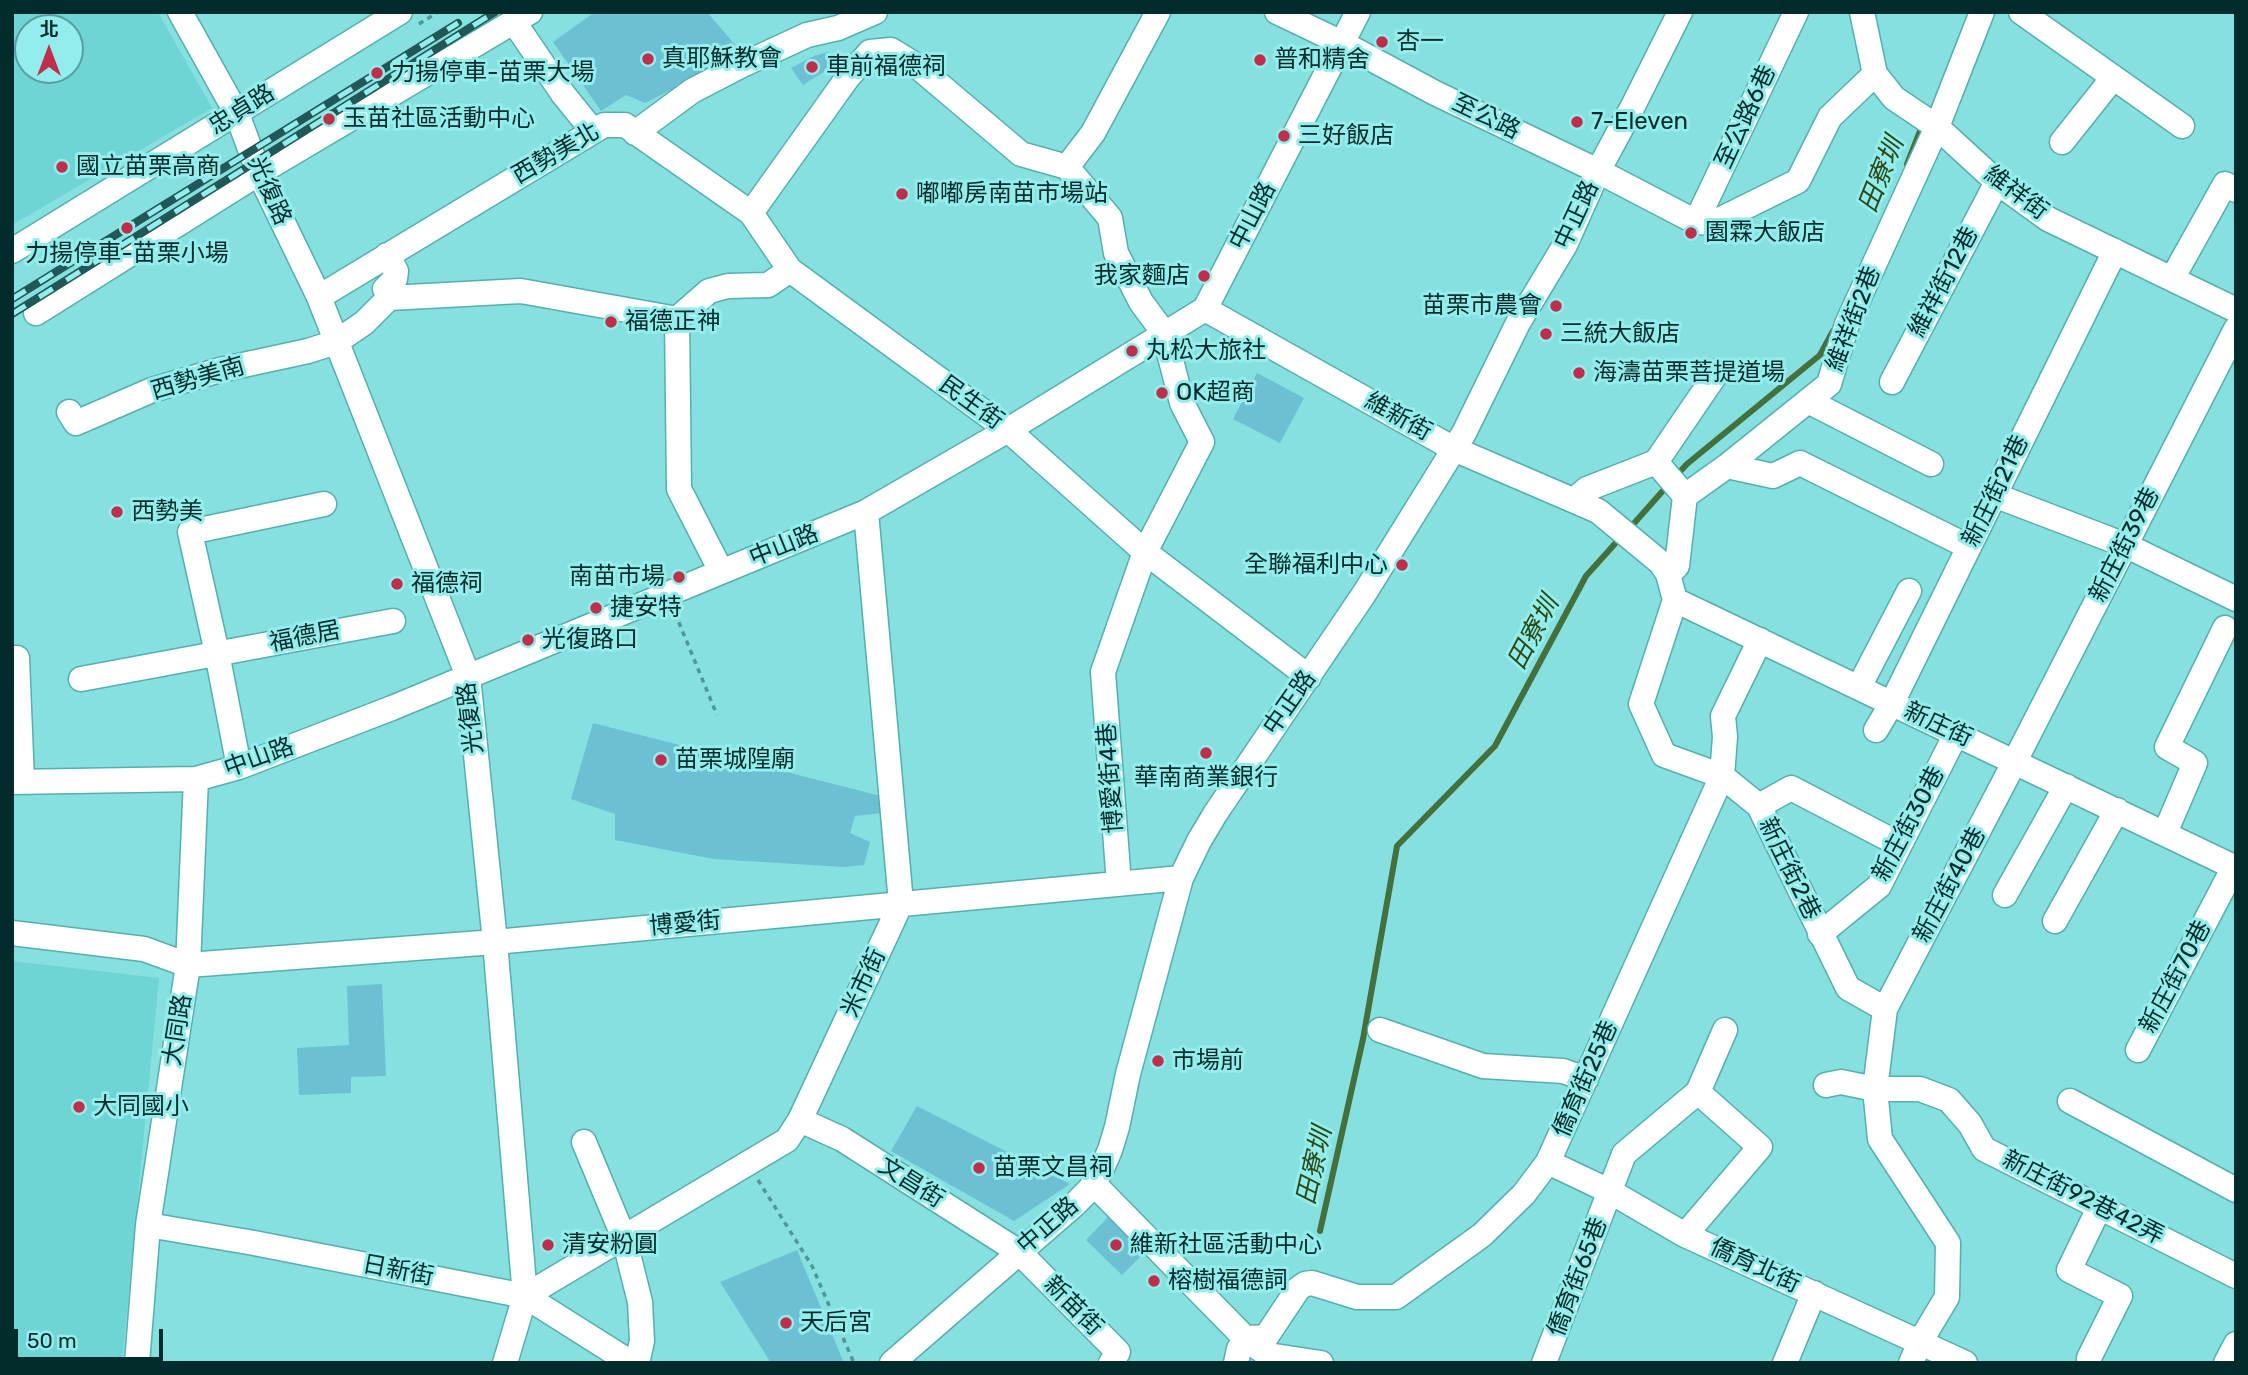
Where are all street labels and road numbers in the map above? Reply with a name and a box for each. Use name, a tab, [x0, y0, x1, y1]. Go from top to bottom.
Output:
street label: 至公路6巷	[1710, 61, 1782, 173]
street label: 忠貞路	[204, 79, 280, 141]
street label: 至公路	[1447, 88, 1525, 146]
street label: 西勢美北	[507, 118, 605, 190]
street label: 光復路	[241, 152, 297, 230]
street label: 維祥街	[1979, 160, 2053, 226]
street label: 中正路	[1549, 176, 1605, 254]
street label: 中山路	[1224, 177, 1282, 255]
street label: 維祥街12巷	[1903, 222, 1985, 342]
street label: 維祥街2巷	[1821, 262, 1887, 376]
street label: 西勢美南	[148, 352, 248, 406]
street label: 民生街	[933, 370, 1009, 436]
street label: 維新街	[1360, 387, 1436, 447]
street label: 新庄街21巷	[1957, 431, 2035, 551]
street label: 新庄街39巷	[2084, 483, 2166, 607]
street label: 中山路	[745, 519, 823, 573]
street label: 福德居	[267, 616, 343, 658]
street label: 中正路	[1258, 665, 1322, 741]
street label: 光復路	[452, 681, 490, 755]
street label: 新庄街	[1899, 697, 1977, 753]
street label: 博愛街4巷	[1093, 722, 1129, 834]
street label: 中山路	[220, 732, 298, 784]
street label: 新庄街30巷	[1867, 762, 1951, 886]
street label: 新庄街2巷	[1752, 813, 1826, 925]
street label: 新庄街40巷	[1908, 823, 1992, 947]
street label: 博愛街	[648, 907, 722, 941]
street label: 新庄街70巷	[2134, 916, 2218, 1038]
street label: 米市街	[836, 944, 892, 1022]
street label: 大同路	[158, 992, 198, 1068]
street label: 僑育街25巷	[1548, 1016, 1624, 1142]
street label: 新庄街92巷42弄	[1997, 1145, 2169, 1251]
street label: 文昌街	[873, 1152, 949, 1214]
street label: 中正路	[1011, 1192, 1085, 1260]
street label: 僑育街65巷	[1542, 1214, 1614, 1340]
street label: 僑育北街	[1705, 1233, 1805, 1299]
street label: 日新街	[360, 1250, 436, 1292]
street label: 新苗街	[1037, 1270, 1109, 1342]

